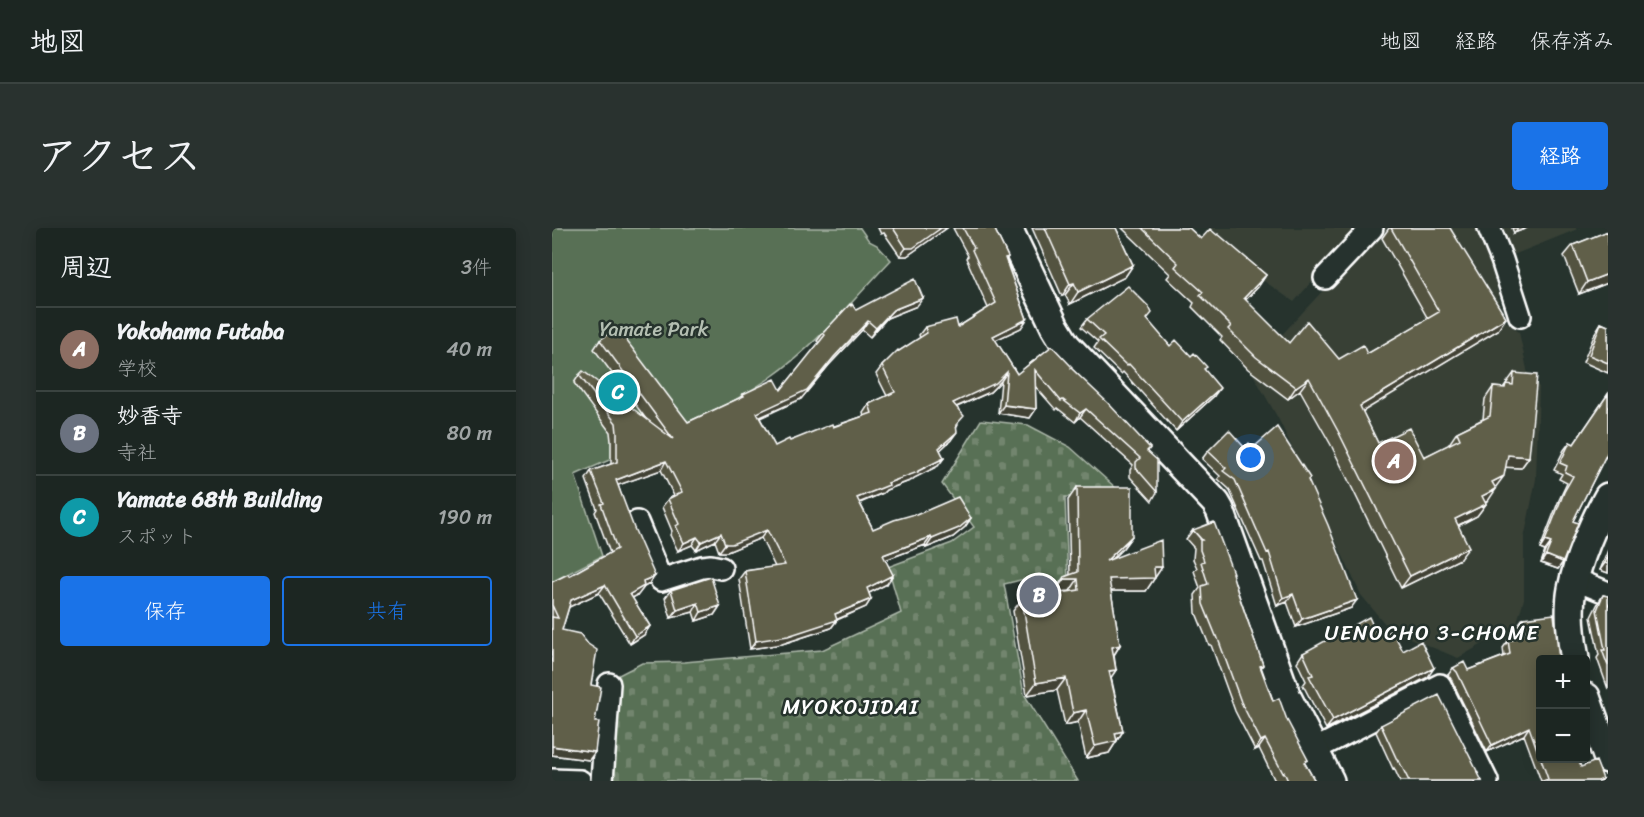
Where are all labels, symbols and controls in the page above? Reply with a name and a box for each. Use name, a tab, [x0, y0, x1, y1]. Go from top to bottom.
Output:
text: 地図	[30, 17, 86, 66]
text: 地図	[1380, 22, 1422, 60]
text: 経路	[1455, 22, 1497, 60]
text: 保存済み	[1530, 22, 1614, 60]
text: アクセス	[36, 119, 201, 193]
button: 経路	[1512, 122, 1608, 190]
text: 周辺	[60, 244, 112, 290]
text: 3件	[461, 250, 492, 285]
text: Yokohama Futaba	[117, 312, 284, 351]
park label: Yamate Park	[600, 312, 709, 347]
text: A	[73, 332, 86, 367]
text: 40 m	[446, 332, 492, 367]
text: 学校	[117, 351, 157, 386]
pin: C	[598, 370, 638, 414]
text: 妙香寺	[117, 396, 183, 435]
text: B	[73, 416, 86, 451]
text: 80 m	[447, 416, 492, 451]
text: 寺社	[117, 435, 157, 470]
pin: A	[1374, 438, 1414, 484]
your location	[1236, 443, 1265, 472]
text: Yamate 68th Building	[117, 480, 322, 519]
text: C	[73, 500, 86, 535]
text: 190 m	[438, 500, 492, 535]
text: スポット	[117, 519, 197, 554]
pin: B	[1020, 572, 1058, 617]
button: 保存	[60, 576, 270, 646]
button: 共有	[282, 576, 492, 646]
district label: UENOCHO 3-CHOME	[1325, 614, 1539, 652]
map controls	[1536, 655, 1590, 763]
button: +	[1536, 655, 1590, 709]
district label: MYOKOJIDAI	[783, 688, 919, 726]
button: −	[1536, 709, 1590, 763]

